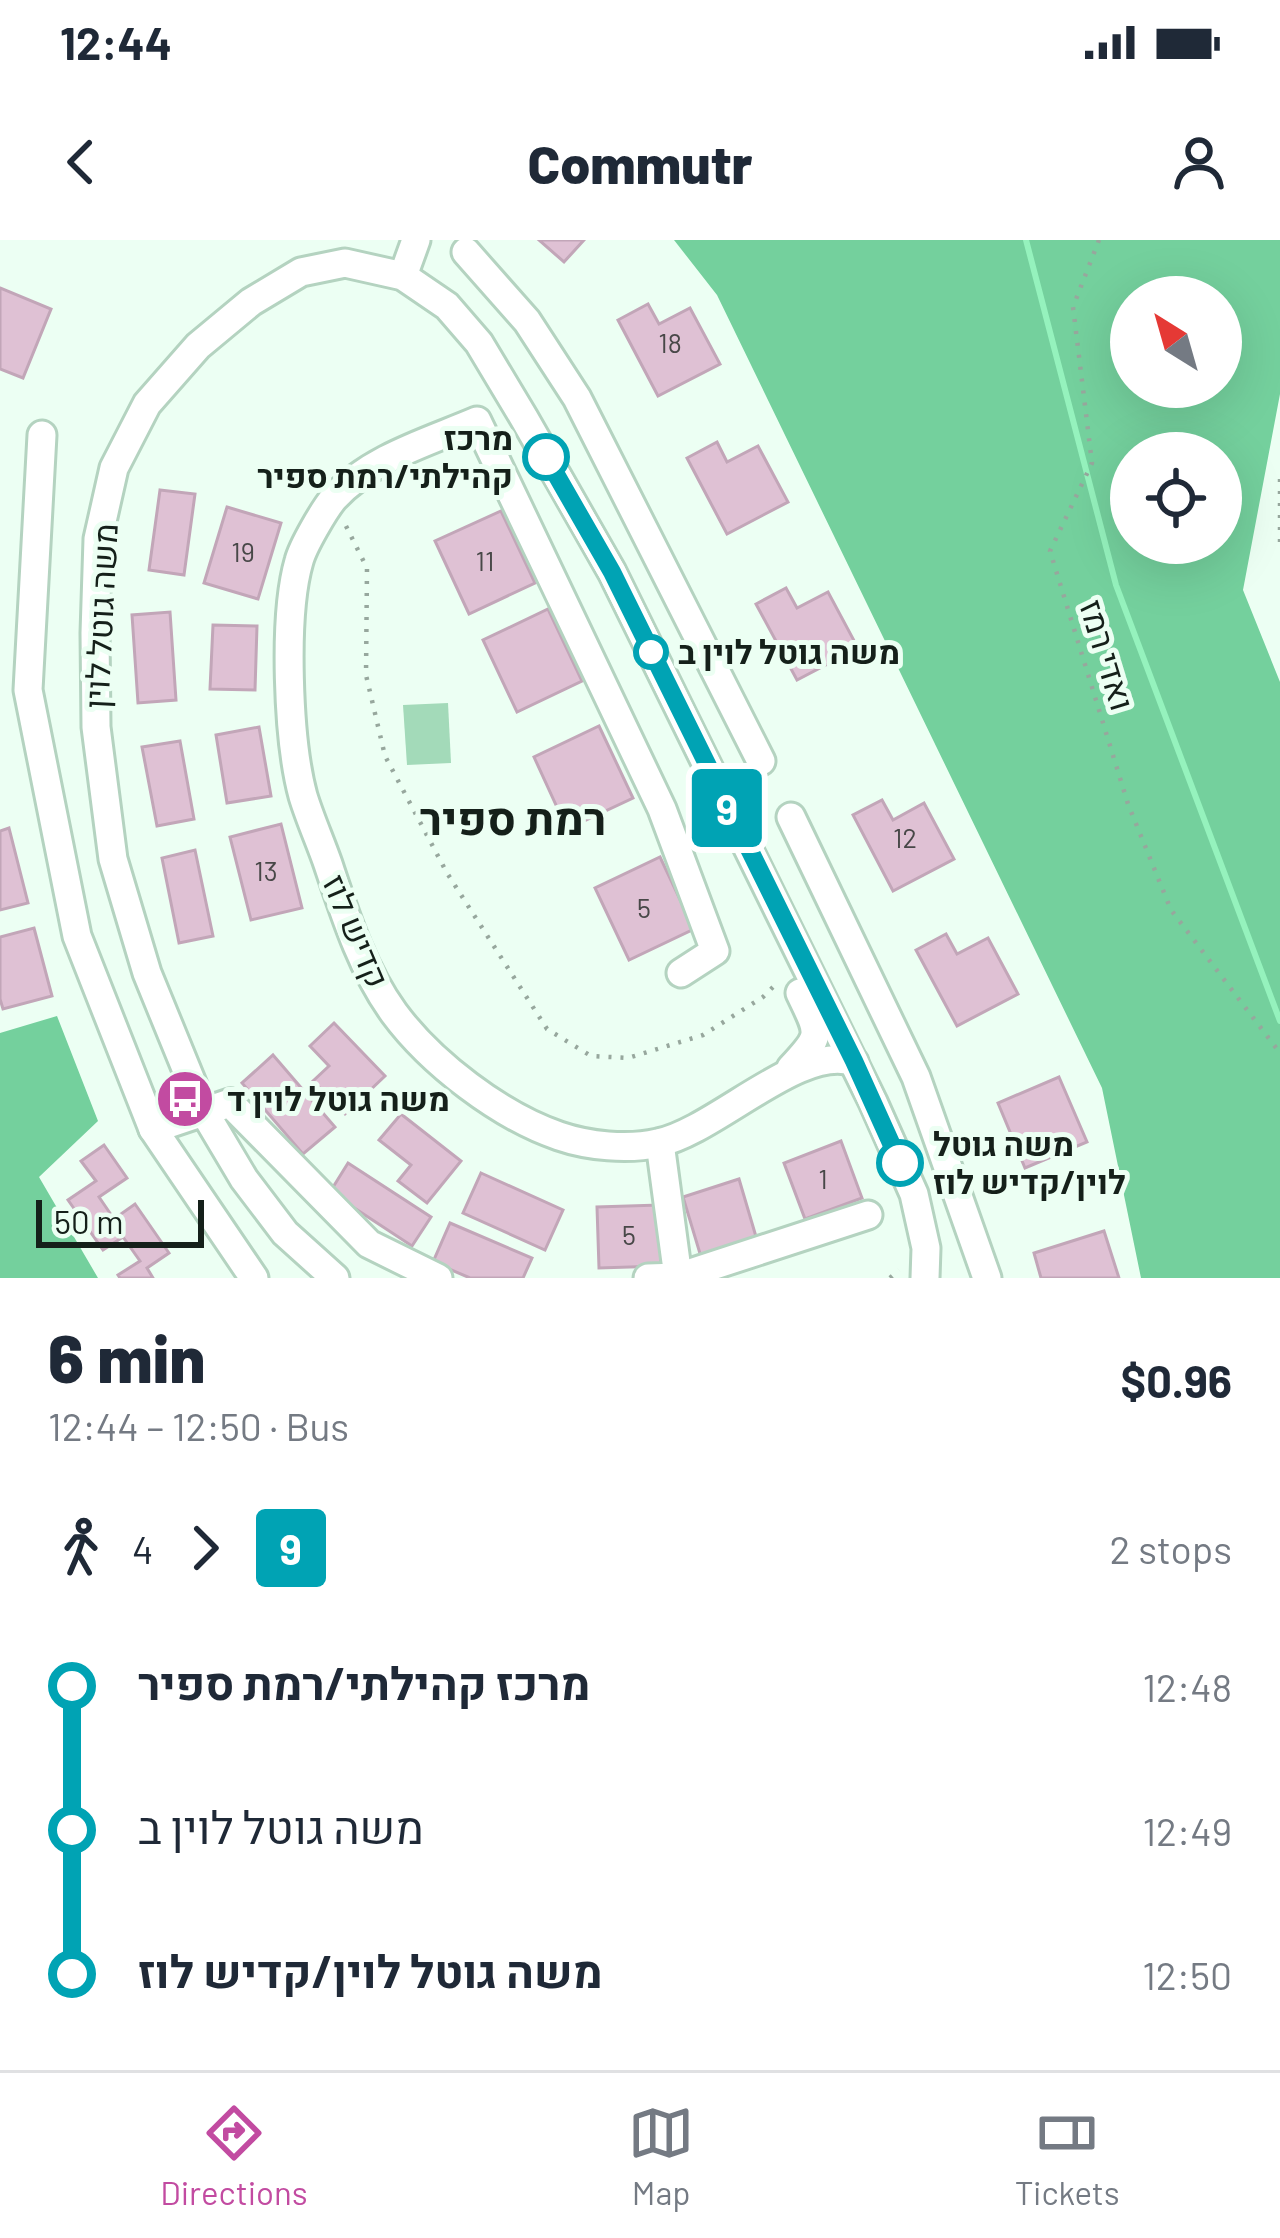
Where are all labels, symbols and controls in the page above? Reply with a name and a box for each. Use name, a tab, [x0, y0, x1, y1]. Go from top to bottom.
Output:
text: 12:44	[60, 15, 172, 69]
icon: back	[48, 129, 114, 195]
icon: person	[1166, 129, 1232, 195]
text: Commutr	[527, 130, 753, 195]
north arrow	[1110, 276, 1242, 408]
map controls	[1110, 276, 1242, 564]
house number: 18	[658, 326, 682, 358]
place label: מרכז קהילתי/רמת ספיר	[257, 417, 513, 495]
button: locate	[1110, 432, 1242, 564]
marker: מרכז קהילתי/רמת ספיר	[524, 435, 568, 479]
street label: משה גוטל לוין	[75, 522, 125, 710]
house number: 19	[231, 535, 255, 567]
house number: 11	[476, 544, 494, 576]
street label: ואדי רמז	[1072, 595, 1144, 715]
place label: משה גוטל לוין ב	[678, 631, 900, 671]
marker: משה גוטל לוין ב	[635, 636, 667, 668]
line badge: 9	[688, 769, 766, 847]
text: 9	[716, 783, 738, 833]
district label: רמת ספיר	[420, 790, 606, 844]
house number: 12	[893, 821, 917, 853]
house number: 13	[254, 854, 278, 886]
street label: קדיש לוז	[315, 868, 399, 993]
house number: 5	[637, 891, 651, 923]
bus stop icon: משה גוטל לוין ד	[154, 1068, 216, 1130]
place label: משה גוטל לוין ד	[227, 1078, 450, 1118]
place label: משה גוטל לוין/קדיש לוז	[933, 1123, 1126, 1201]
marker: משה גוטל לוין/קדיש לוז	[878, 1141, 922, 1185]
house number: 1	[818, 1162, 828, 1194]
scale bar	[36, 1194, 204, 1247]
text: 50 m	[54, 1201, 124, 1241]
house number: 5	[622, 1218, 636, 1250]
text: 6 min	[48, 1317, 206, 1396]
text: $0.96	[1120, 1353, 1232, 1407]
text: 12:44 – 12:50 · Bus	[48, 1402, 349, 1449]
icon: walk	[48, 1515, 114, 1581]
icon: forward	[172, 1515, 238, 1581]
text: 9	[280, 1523, 302, 1573]
text: 4	[132, 1525, 154, 1572]
text: 2 stops	[1109, 1525, 1232, 1572]
text: מרכז קהילתי/רמת ספיר	[138, 1655, 590, 1709]
text: 12:48	[1142, 1663, 1232, 1710]
text: משה גוטל לוין ב	[138, 1799, 424, 1853]
text: 12:49	[1142, 1807, 1232, 1854]
text: משה גוטל לוין/קדיש לוז	[138, 1943, 602, 1997]
text: 12:50	[1142, 1951, 1232, 1998]
tab: Directions	[160, 2100, 308, 2212]
tab: Map	[628, 2100, 694, 2212]
tab: Tickets	[1015, 2100, 1120, 2212]

